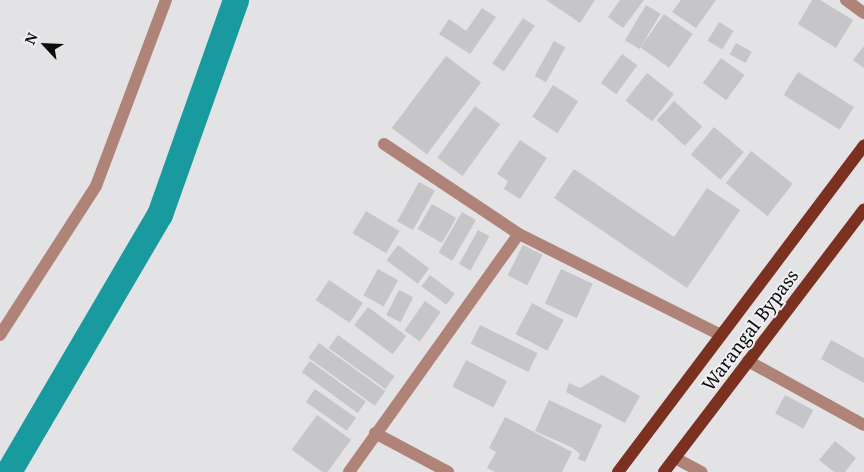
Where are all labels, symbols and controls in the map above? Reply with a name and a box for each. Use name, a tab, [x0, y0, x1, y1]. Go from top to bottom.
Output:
north arrow	[20, 20, 70, 70]
text: N	[20, 29, 42, 47]
street label: Warangal Bypass	[697, 265, 803, 395]

